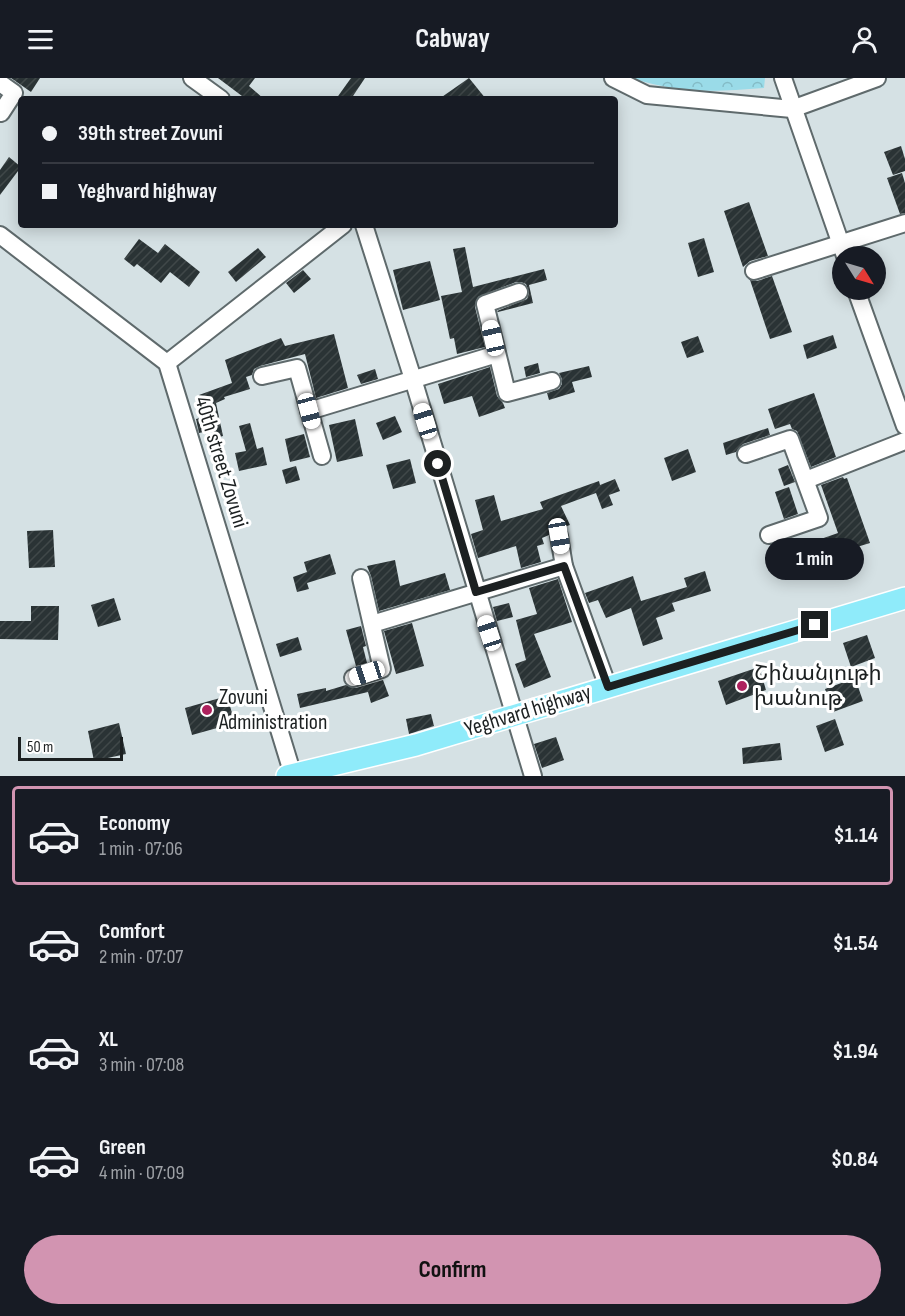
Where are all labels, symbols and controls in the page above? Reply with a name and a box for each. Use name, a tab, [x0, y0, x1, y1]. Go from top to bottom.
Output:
icon: menu	[24, 23, 57, 56]
text: Cabway	[415, 23, 490, 55]
icon: person	[848, 23, 881, 56]
text: 39th street Zovuni	[78, 120, 223, 147]
text: Yeghvard highway	[78, 178, 217, 205]
north arrow	[832, 246, 886, 300]
map controls	[832, 246, 886, 300]
car	[480, 318, 506, 358]
car	[296, 391, 322, 431]
street label: 40th street Zovuni	[188, 393, 254, 531]
car	[411, 401, 439, 441]
route start	[424, 450, 451, 477]
car	[547, 517, 571, 555]
callout: 1 min	[766, 538, 864, 580]
text: 1 min	[796, 547, 833, 571]
route end	[801, 611, 828, 638]
car	[475, 613, 503, 653]
car	[347, 659, 387, 687]
place label: Շինանյութի խանութ	[754, 660, 882, 712]
street label: Yeghvard highway	[461, 679, 595, 743]
marker: Շինանյութի խանութ	[735, 679, 749, 693]
place label: Zovuni Administration	[218, 684, 327, 736]
marker: Zovuni Administration	[200, 703, 214, 717]
scale bar	[18, 734, 123, 762]
text: 50 m	[27, 738, 53, 757]
icon: car	[27, 809, 81, 863]
text: Economy	[99, 810, 170, 837]
text: $1.14	[833, 822, 878, 849]
text: 1 min · 07:06	[99, 837, 183, 861]
icon: car	[27, 917, 81, 971]
text: Comfort	[99, 918, 165, 945]
text: $1.54	[833, 930, 878, 957]
text: 2 min · 07:07	[99, 945, 183, 969]
icon: car	[27, 1025, 81, 1079]
text: XL	[99, 1026, 118, 1053]
text: $1.94	[832, 1038, 878, 1065]
text: 3 min · 07:08	[99, 1053, 184, 1077]
icon: car	[27, 1133, 81, 1187]
text: Green	[99, 1134, 146, 1161]
text: $0.84	[831, 1146, 878, 1173]
text: 4 min · 07:09	[99, 1161, 184, 1185]
button: Confirm	[24, 1235, 881, 1304]

